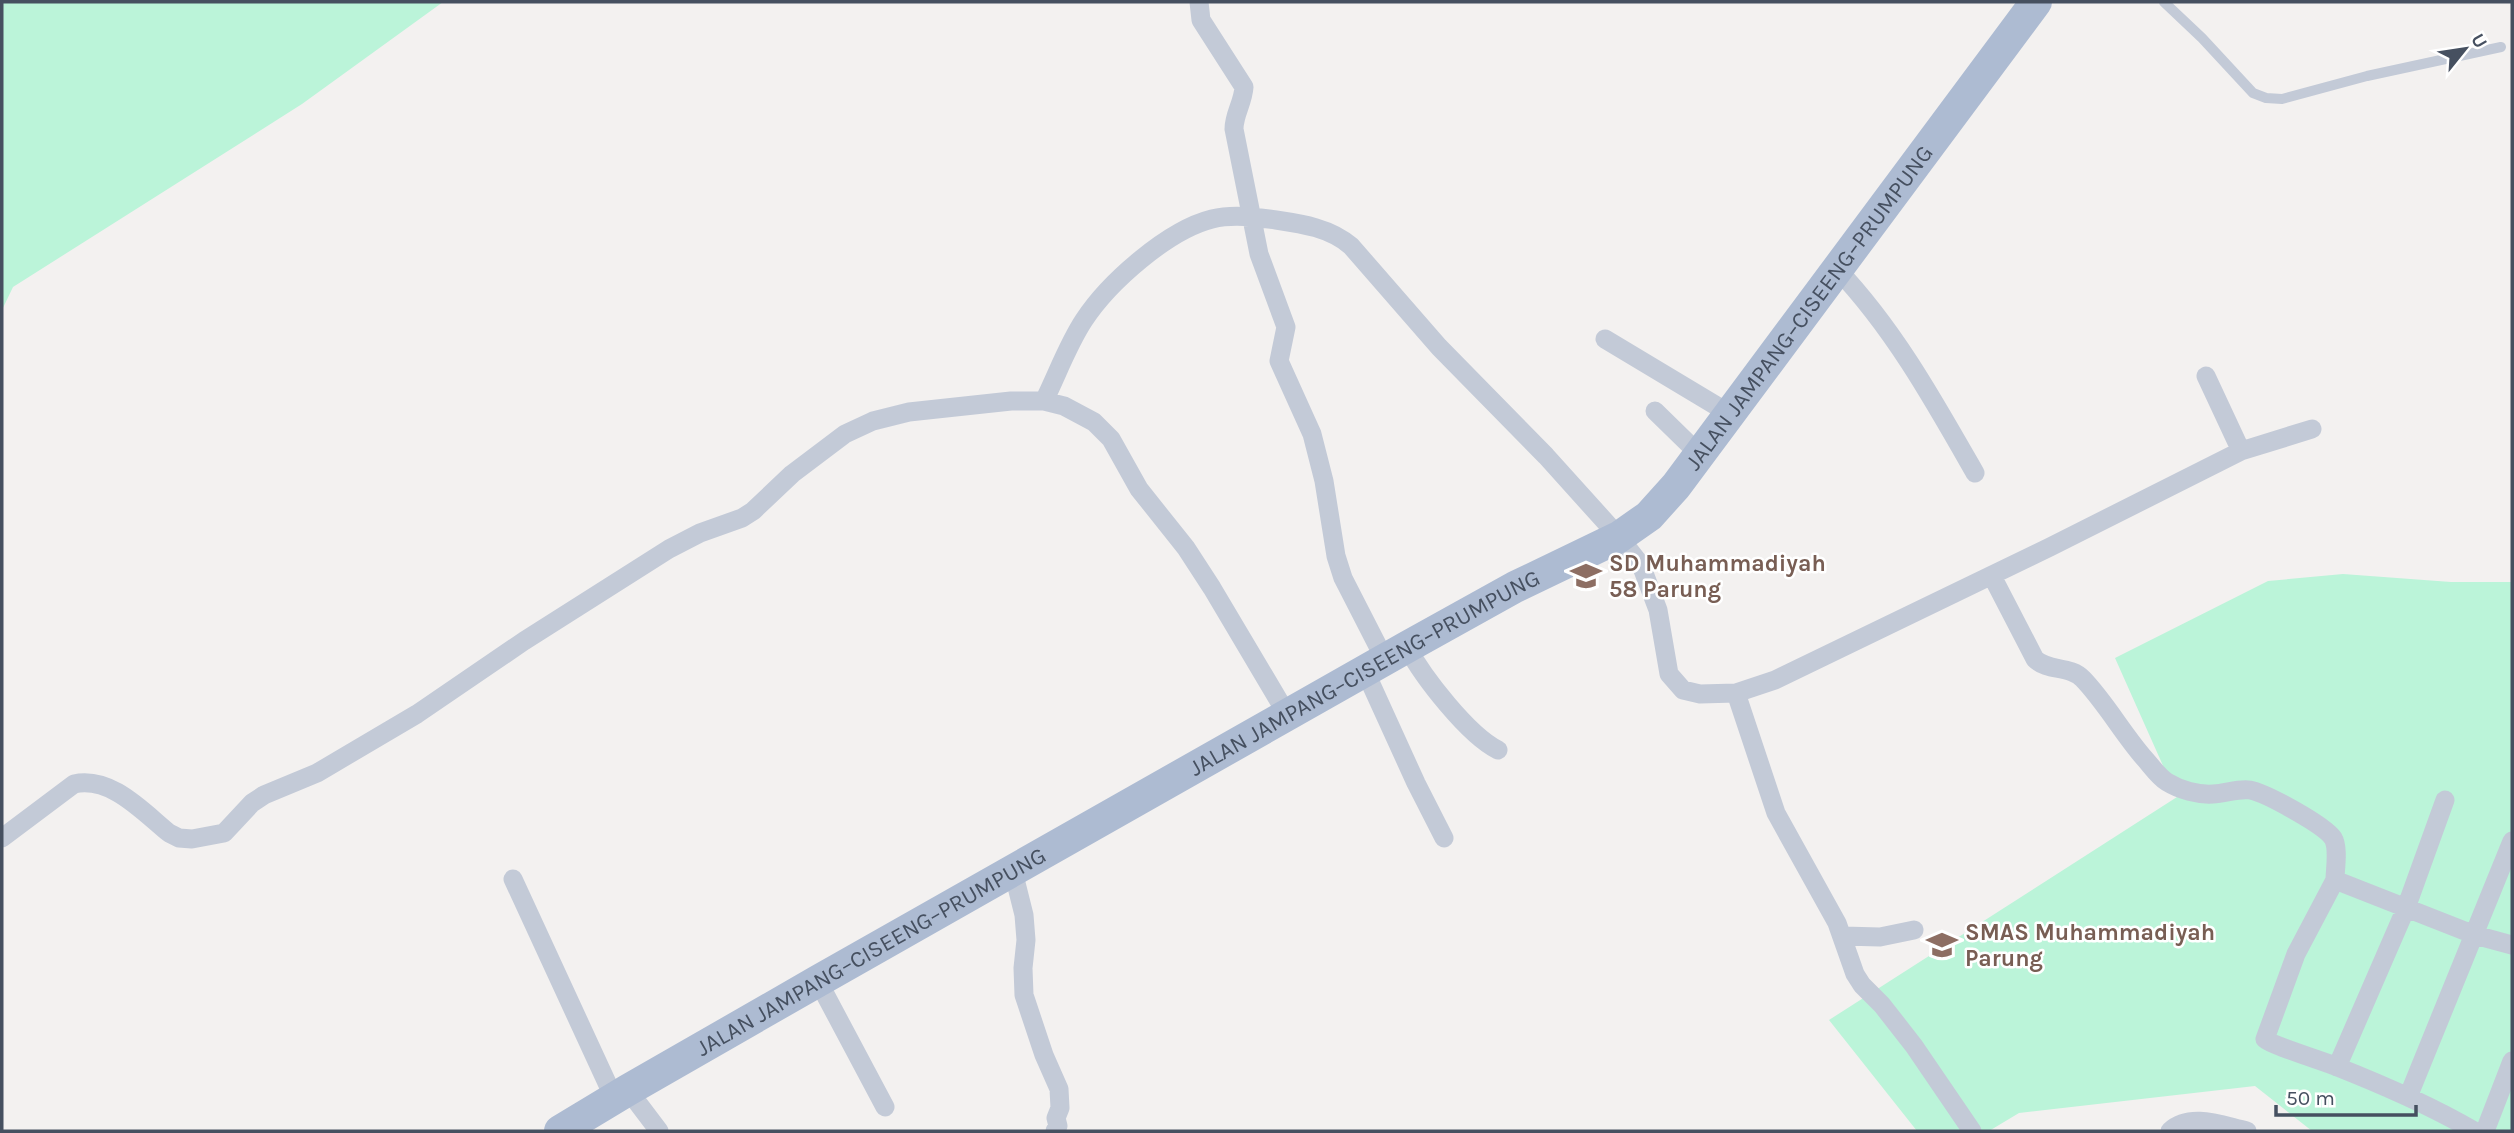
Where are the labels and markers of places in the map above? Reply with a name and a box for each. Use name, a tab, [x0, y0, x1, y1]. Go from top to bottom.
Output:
place label: SD Muhammadiyah 58 Parung	[1609, 550, 1826, 603]
school or university icon: SD Muhammadiyah 58 Parung	[1569, 559, 1603, 593]
place label: SMAS Muhammadiyah Parung	[1965, 919, 2215, 972]
school or university icon: SMAS Muhammadiyah Parung	[1925, 928, 1959, 962]

